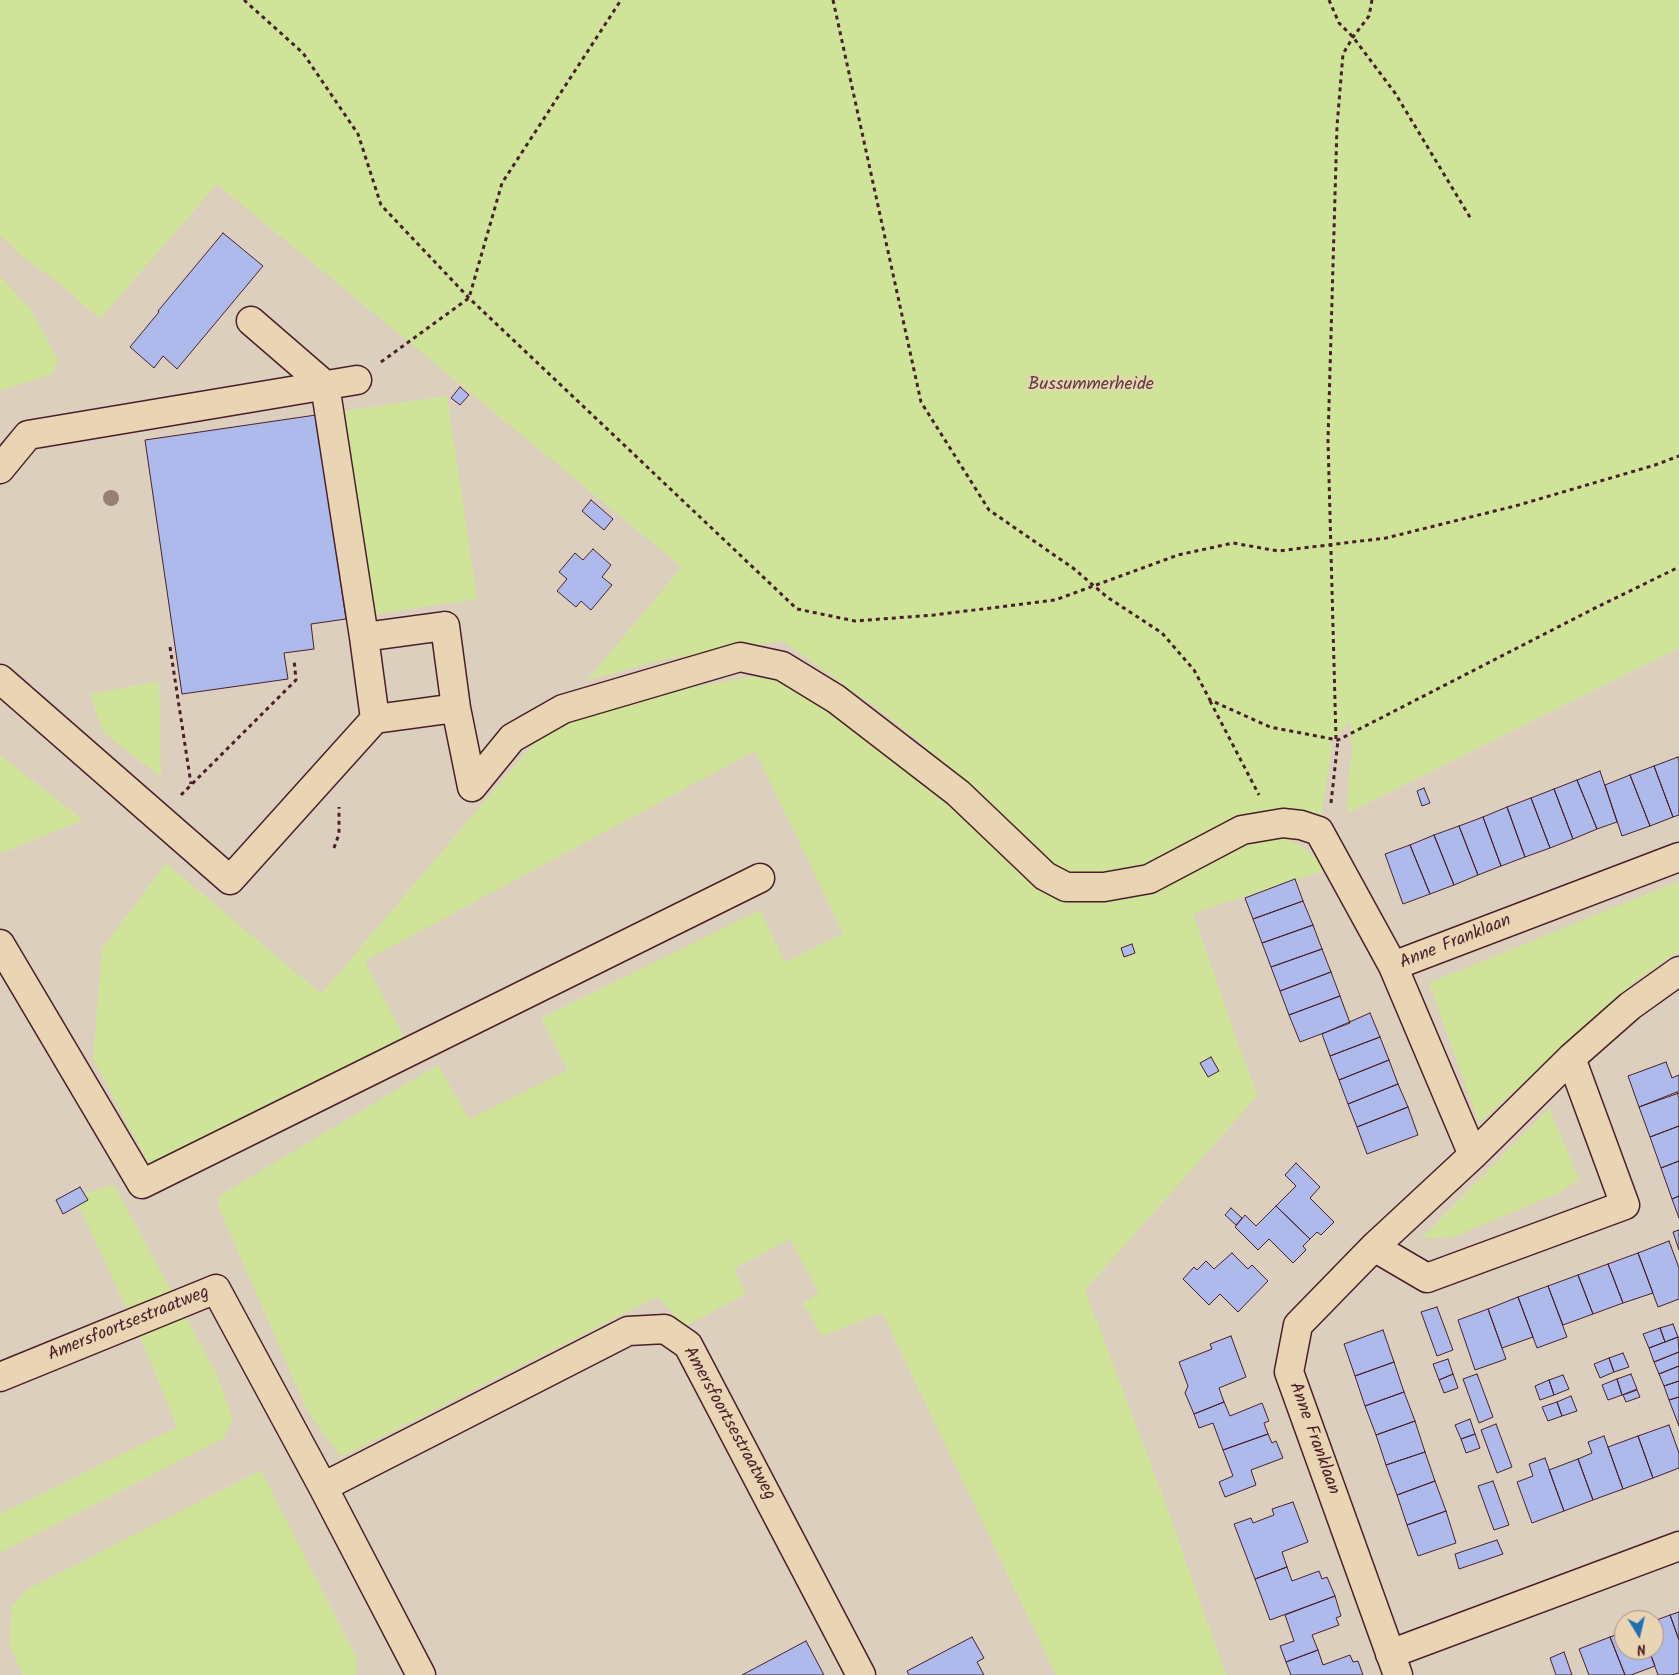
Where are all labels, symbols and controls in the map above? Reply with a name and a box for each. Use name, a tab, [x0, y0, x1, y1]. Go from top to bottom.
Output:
park label: Bussummerheide	[1028, 375, 1154, 397]
street label: Anne Franklaan	[1397, 911, 1515, 975]
street label: Amersfoortsestraatweg	[45, 1283, 213, 1367]
street label: Amersfoortsestraatweg	[677, 1344, 779, 1504]
street label: Anne Franklaan	[1283, 1380, 1343, 1498]
north arrow	[1614, 1610, 1664, 1660]
text: N	[1635, 1637, 1647, 1660]

